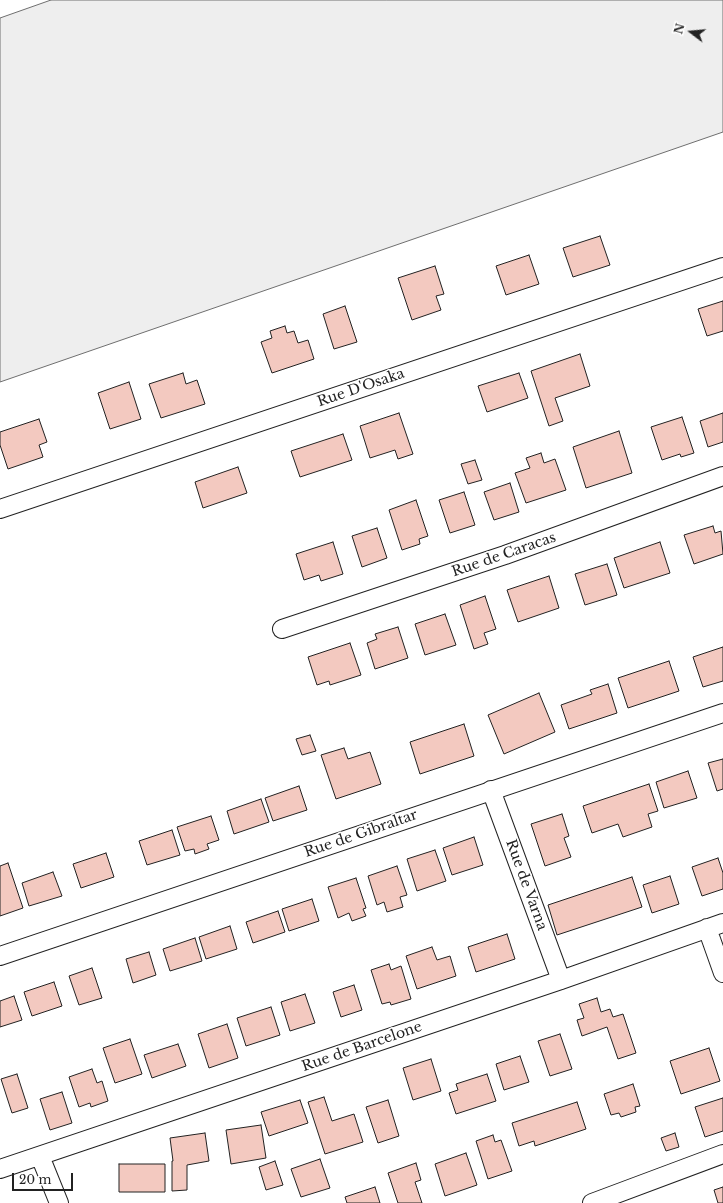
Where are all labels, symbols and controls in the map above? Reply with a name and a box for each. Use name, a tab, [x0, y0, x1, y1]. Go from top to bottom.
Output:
north arrow	[671, 12, 711, 52]
text: N	[671, 22, 688, 36]
street label: Rue D'Osaka	[315, 365, 407, 411]
street label: Rue de Caracas	[450, 529, 558, 581]
street label: Rue de Gibraltar	[302, 807, 420, 861]
street label: Rue de Varna	[502, 837, 550, 933]
street label: Rue de Barcelone	[300, 1019, 424, 1075]
scale bar	[14, 1165, 75, 1191]
text: 20 m	[19, 1172, 51, 1187]

